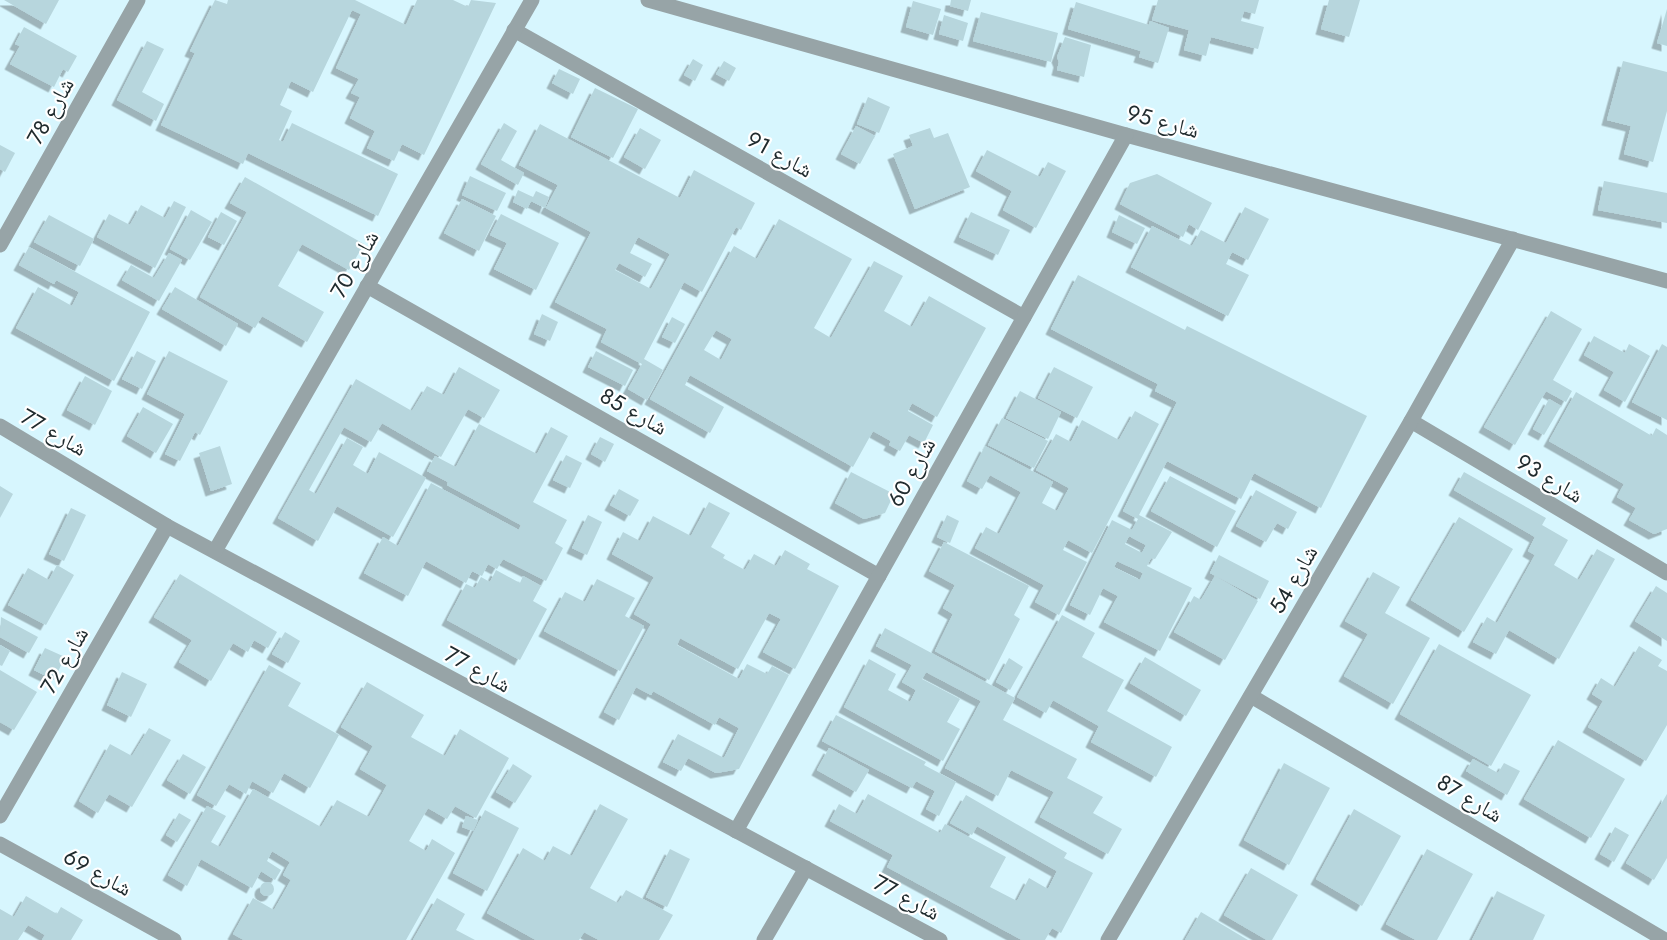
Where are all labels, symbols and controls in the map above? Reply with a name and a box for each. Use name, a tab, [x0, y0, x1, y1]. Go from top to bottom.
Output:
street label: شارع 78	[19, 72, 81, 150]
street label: شارع 95	[1123, 96, 1203, 146]
street label: شارع 91	[741, 123, 819, 185]
street label: شارع 70	[322, 224, 386, 304]
street label: شارع 85	[594, 379, 674, 443]
street label: شارع 77	[15, 400, 93, 464]
street label: شارع 60	[879, 432, 943, 512]
street label: شارع 93	[1510, 445, 1590, 511]
street label: شارع 54	[1261, 539, 1325, 619]
street label: شارع 72	[32, 621, 96, 699]
street label: شارع 77	[439, 638, 517, 700]
street label: شارع 87	[1431, 766, 1509, 830]
street label: شارع 69	[58, 840, 138, 904]
street label: شارع 77	[868, 866, 946, 928]

